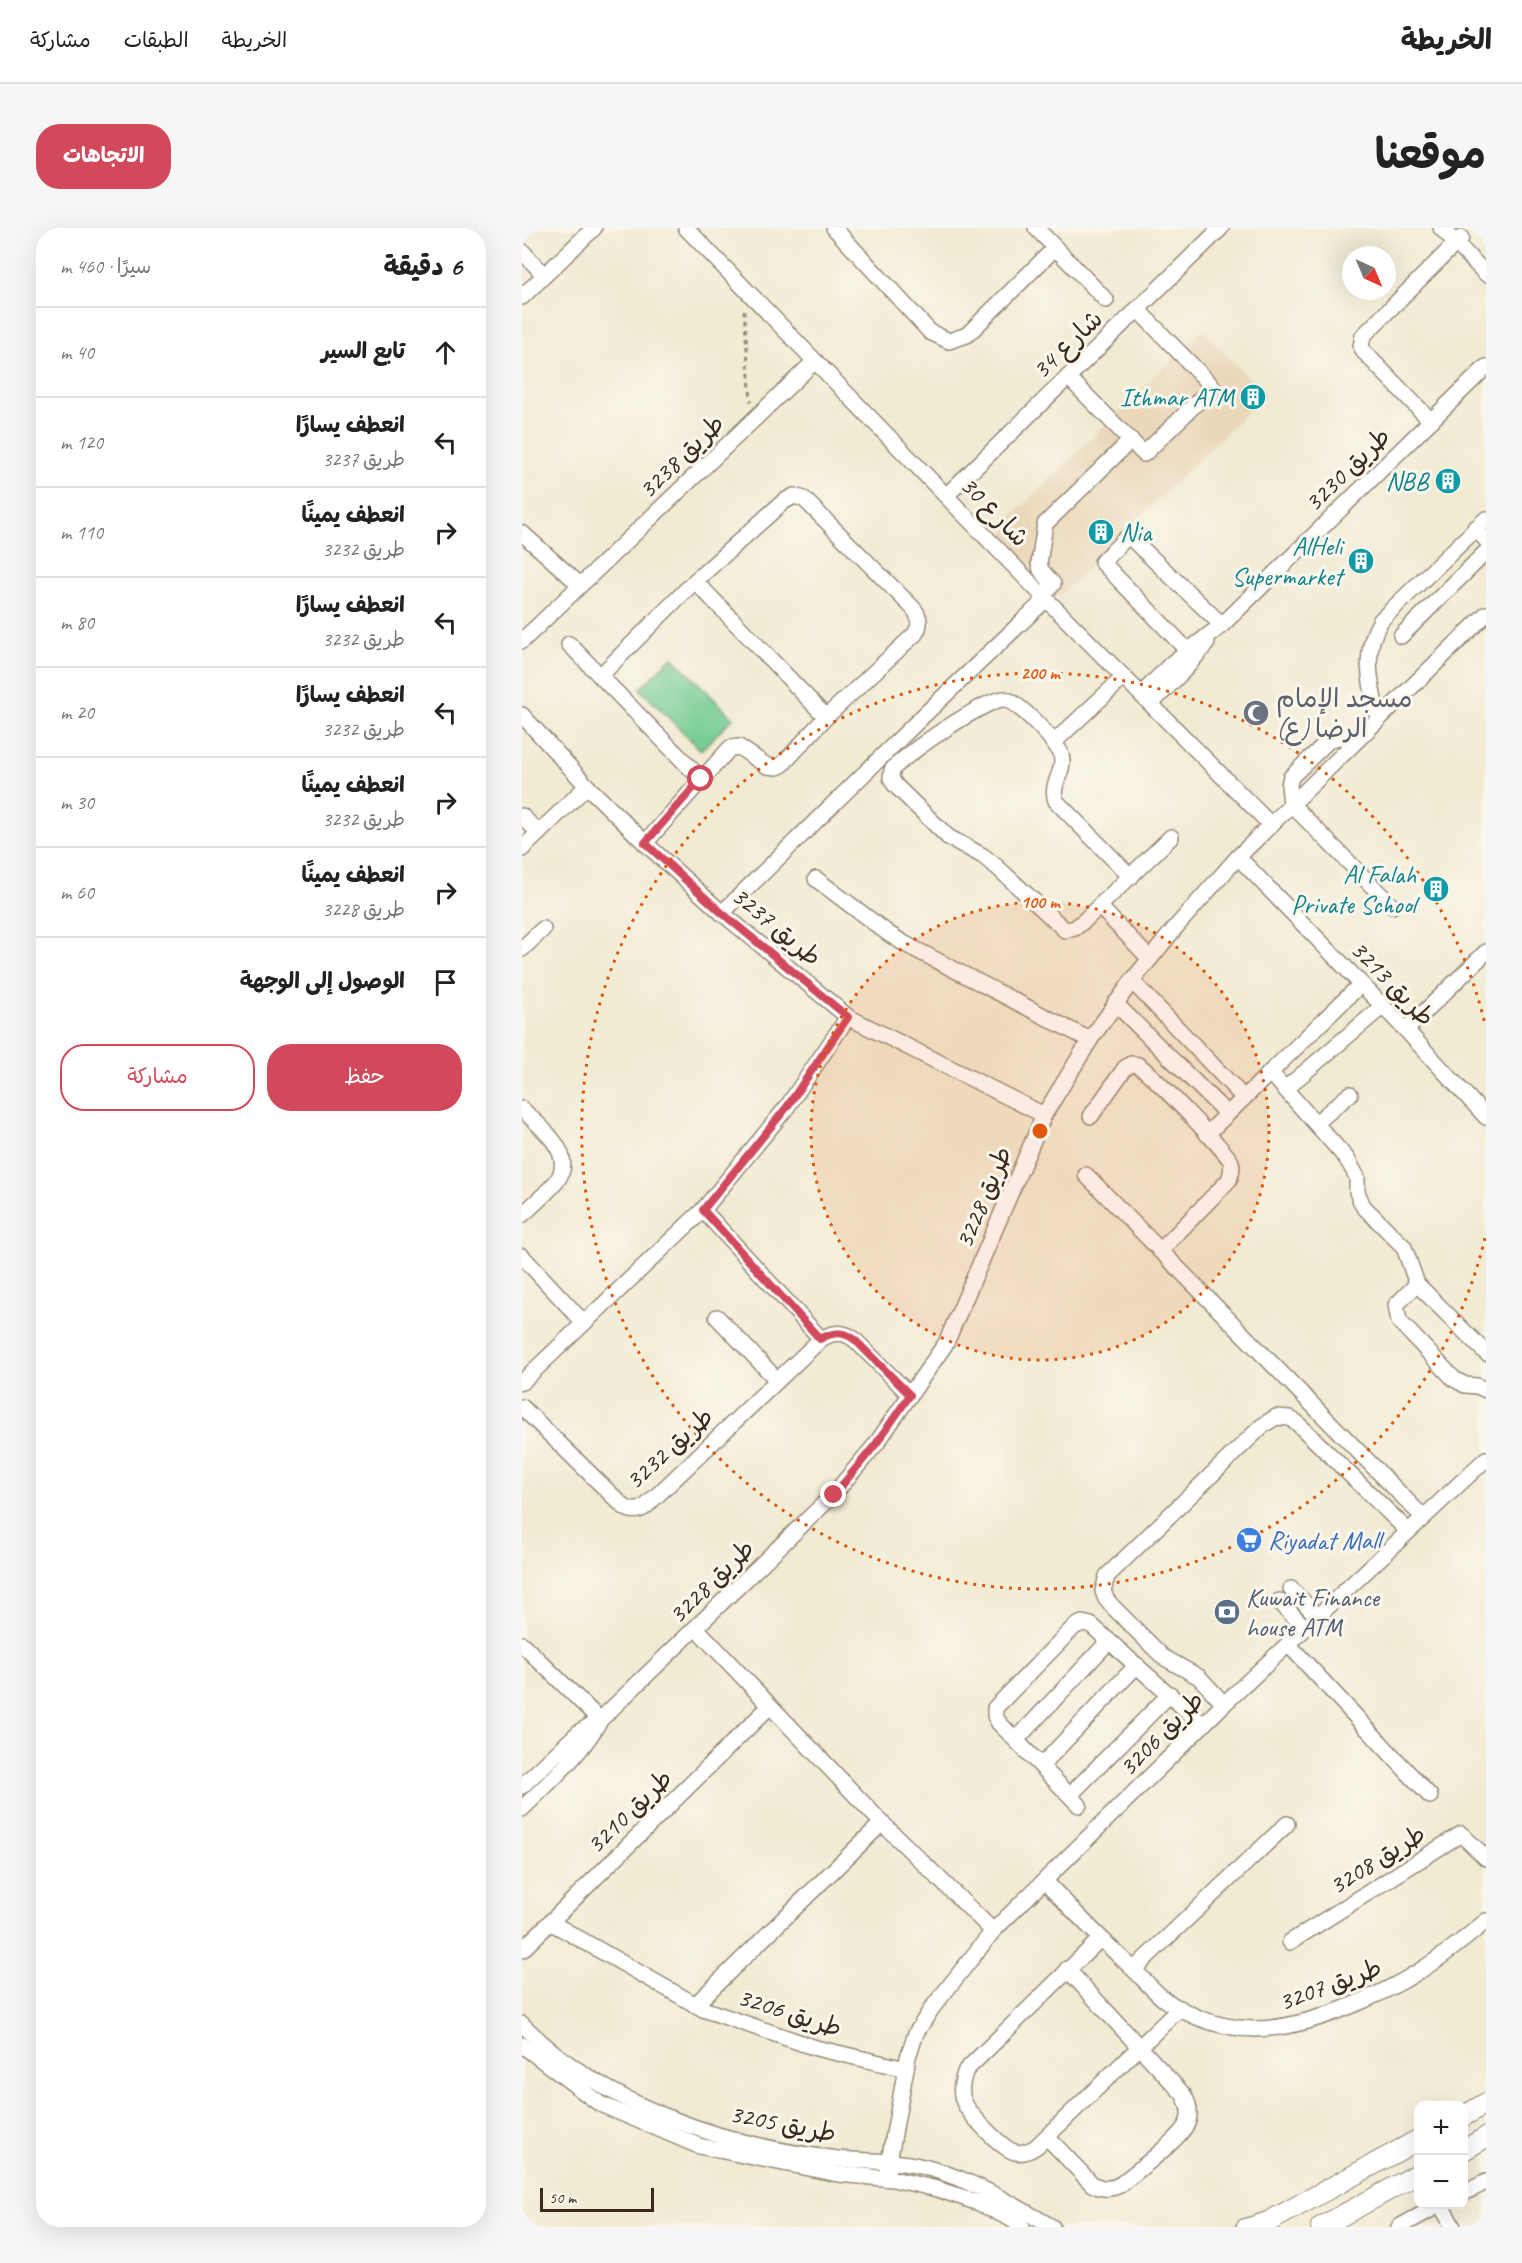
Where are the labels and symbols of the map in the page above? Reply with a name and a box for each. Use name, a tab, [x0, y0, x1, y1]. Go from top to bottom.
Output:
north arrow	[1342, 246, 1396, 300]
street label: شارع 34	[1025, 303, 1110, 387]
place label: Ithmar ATM	[1120, 381, 1236, 414]
building icon: Ithmar ATM	[1238, 382, 1268, 412]
street label: طريق 3238	[631, 407, 732, 506]
street label: طريق 3230	[1297, 420, 1398, 519]
place label: NBB	[1386, 465, 1431, 498]
building icon: NBB	[1433, 466, 1463, 496]
street label: شارع 30	[952, 469, 1036, 554]
place label: Nia	[1120, 516, 1153, 549]
building icon: Nia	[1086, 517, 1116, 547]
place label: AlHeli Supermarket	[1231, 530, 1345, 593]
building icon: AlHeli Supermarket	[1346, 546, 1376, 576]
text: 200 m	[1021, 662, 1061, 684]
place label: مسجد الإمام الرضا (ع)	[1276, 682, 1412, 746]
mosque icon: مسجد الإمام الرضا (ع)	[1241, 698, 1271, 728]
route start	[687, 765, 713, 791]
place label: Al Falah Private School	[1291, 858, 1421, 921]
building icon: Al Falah Private School	[1421, 874, 1451, 904]
street label: طريق 3237	[725, 879, 829, 974]
text: 100 m	[1021, 891, 1061, 913]
street label: طريق 3213	[1343, 933, 1442, 1034]
centre of rings	[1030, 1121, 1050, 1141]
street label: طريق 3228	[947, 1141, 1020, 1253]
street label: طريق 3232	[618, 1400, 720, 1497]
route end	[820, 1481, 846, 1507]
place label: Riyadat Mall	[1268, 1524, 1385, 1557]
supermarket icon: Riyadat Mall	[1234, 1525, 1264, 1555]
street label: طريق 3228	[661, 1532, 762, 1631]
place label: Kuwait Finance house ATM	[1246, 1581, 1381, 1644]
bank icon: Kuwait Finance house ATM	[1212, 1597, 1242, 1627]
street label: طريق 3206	[1112, 1684, 1211, 1783]
street label: طريق 3210	[579, 1762, 680, 1861]
street label: طريق 3208	[1323, 1817, 1432, 1902]
street label: طريق 3207	[1274, 1951, 1386, 2018]
street label: طريق 3206	[734, 1980, 846, 2045]
street label: طريق 3205	[727, 2097, 839, 2150]
scale bar	[540, 2185, 654, 2212]

